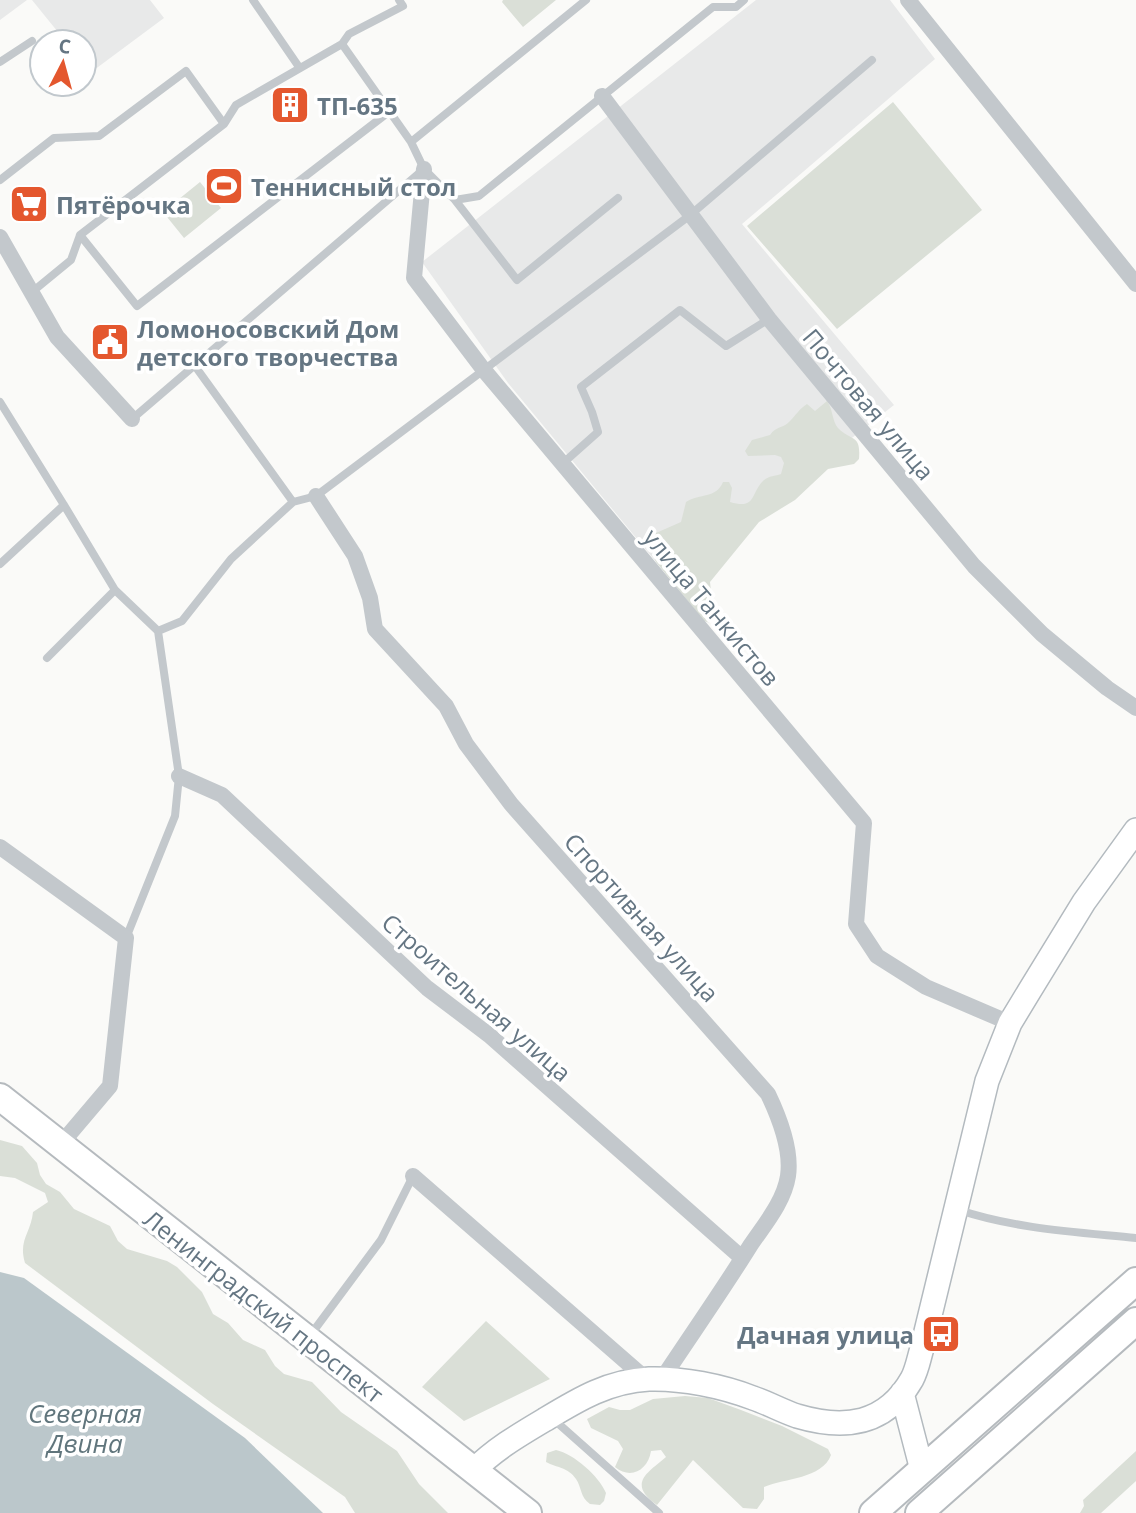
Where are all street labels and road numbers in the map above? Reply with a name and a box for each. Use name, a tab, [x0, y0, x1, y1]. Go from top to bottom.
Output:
street label: Почтовая улица	[796, 321, 942, 487]
street label: улица Танкистов	[636, 521, 788, 693]
street label: Спортивная улица	[557, 825, 727, 1009]
street label: Строительная улица	[375, 906, 579, 1088]
street label: Ленинградский проспект	[137, 1202, 391, 1410]

